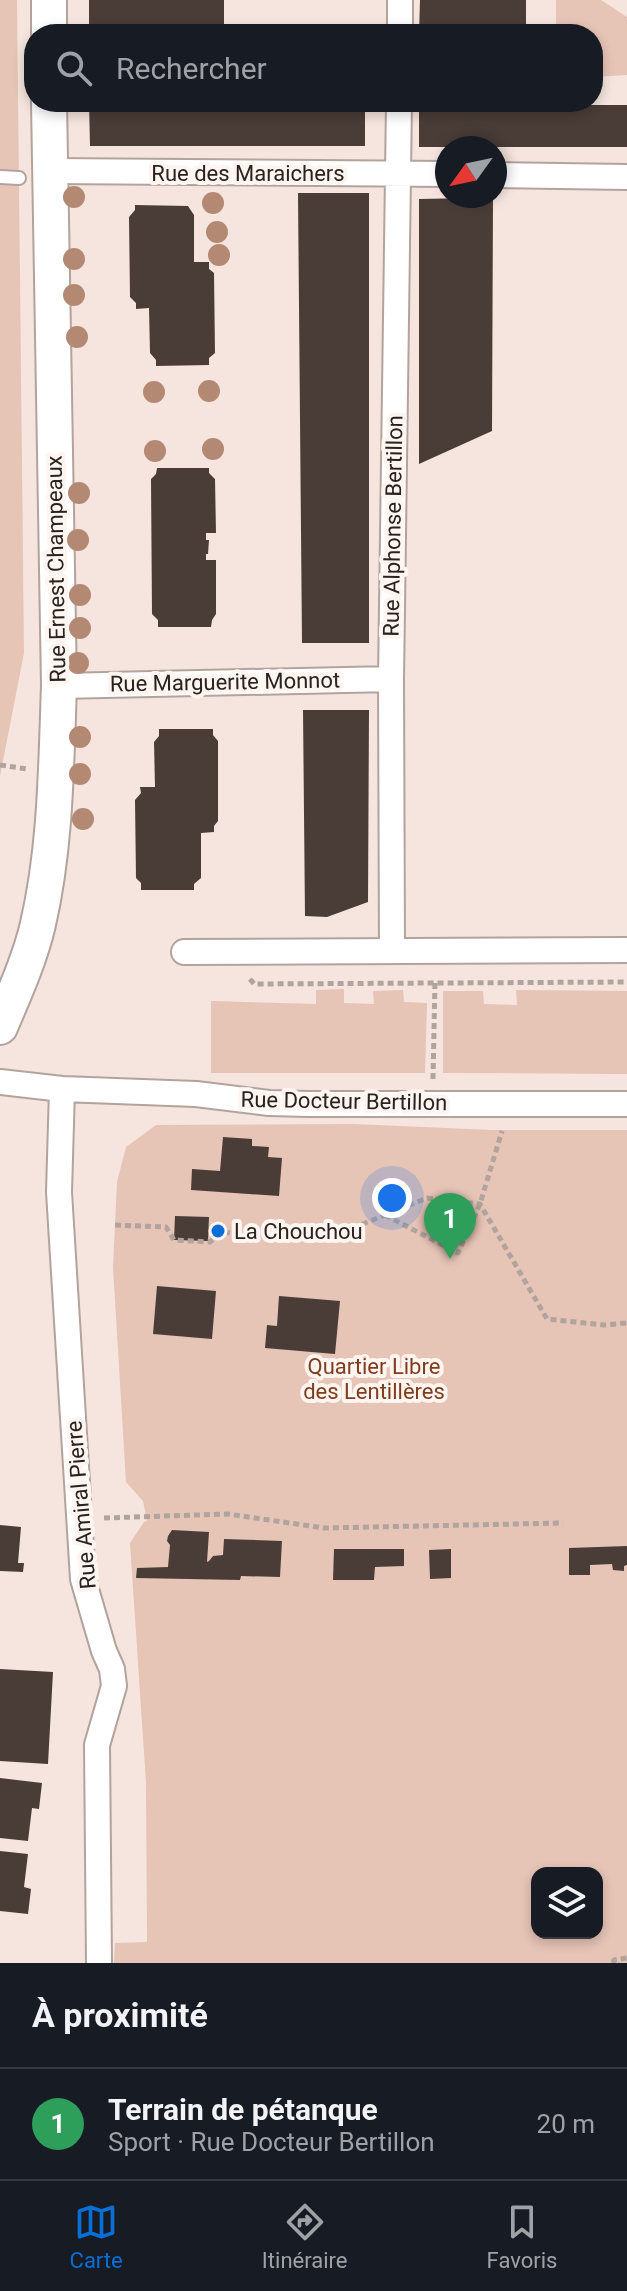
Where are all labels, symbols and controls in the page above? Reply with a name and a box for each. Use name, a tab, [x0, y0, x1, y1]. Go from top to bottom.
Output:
search box	[24, 24, 603, 112]
icon: search	[52, 46, 96, 90]
text: Rechercher	[116, 51, 267, 86]
north arrow	[435, 136, 507, 208]
street label: Rue des Maraichers	[151, 161, 345, 186]
street label: Rue Alphonse Bertillon	[379, 415, 407, 637]
street label: Rue Ernest Champeaux	[42, 455, 70, 683]
street label: Rue Marguerite Monnot	[110, 667, 340, 697]
street label: Rue Docteur Bertillon	[241, 1087, 447, 1115]
your location	[372, 1178, 412, 1218]
pin: 1	[424, 1193, 476, 1259]
place label: La Chouchou	[234, 1219, 363, 1244]
marker: La Chouchou	[209, 1222, 227, 1240]
park label: Quartier Libre des Lentillères	[303, 1354, 445, 1404]
street label: Rue Amiral Pierre	[61, 1420, 101, 1590]
map controls	[531, 1867, 603, 1939]
button: layers	[531, 1867, 603, 1939]
text: À proximité	[32, 1995, 208, 2035]
text: Terrain de pétanque	[108, 2092, 378, 2127]
text: 1	[51, 2109, 65, 2139]
text: 20 m	[537, 2109, 595, 2139]
text: Sport · Rue Docteur Bertillon	[108, 2127, 435, 2157]
tab: Carte	[70, 2200, 123, 2273]
tab: Itinéraire	[262, 2200, 347, 2273]
tab: Favoris	[487, 2200, 557, 2273]

